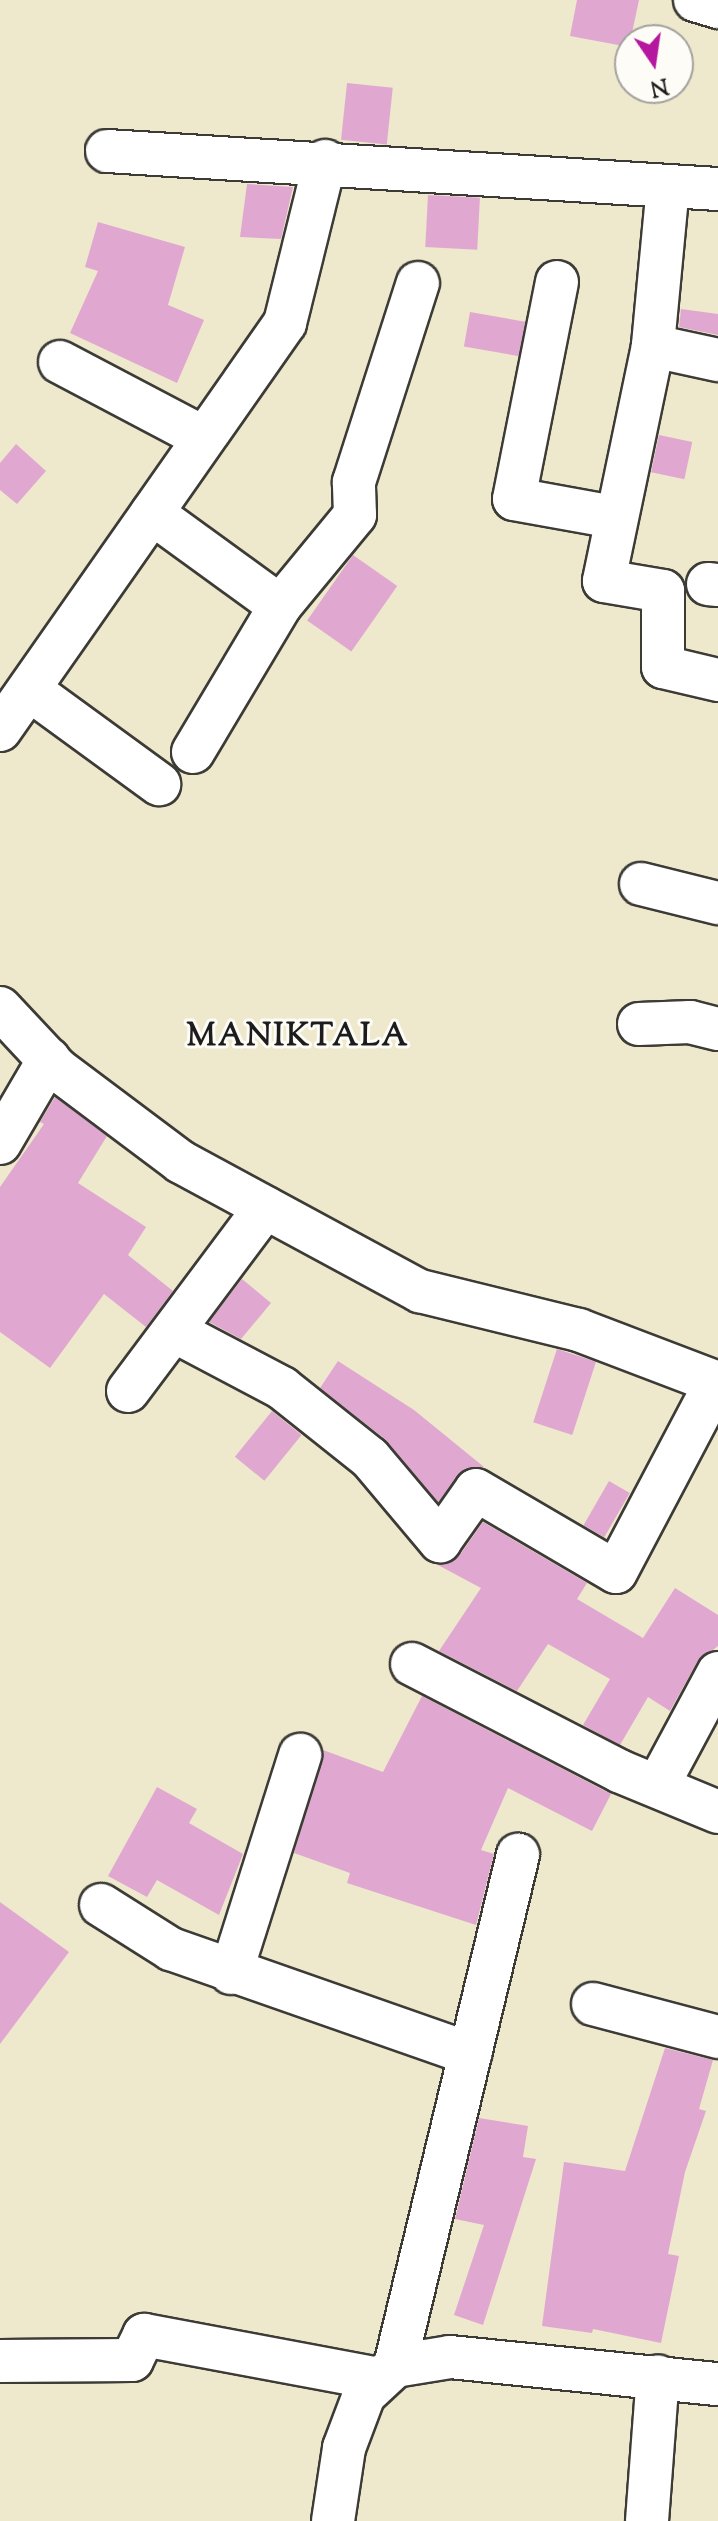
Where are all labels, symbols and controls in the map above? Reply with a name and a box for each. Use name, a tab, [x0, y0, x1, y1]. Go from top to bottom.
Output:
north arrow	[614, 24, 694, 104]
text: N	[647, 68, 671, 103]
district label: MANIKTALA	[187, 1018, 409, 1056]

